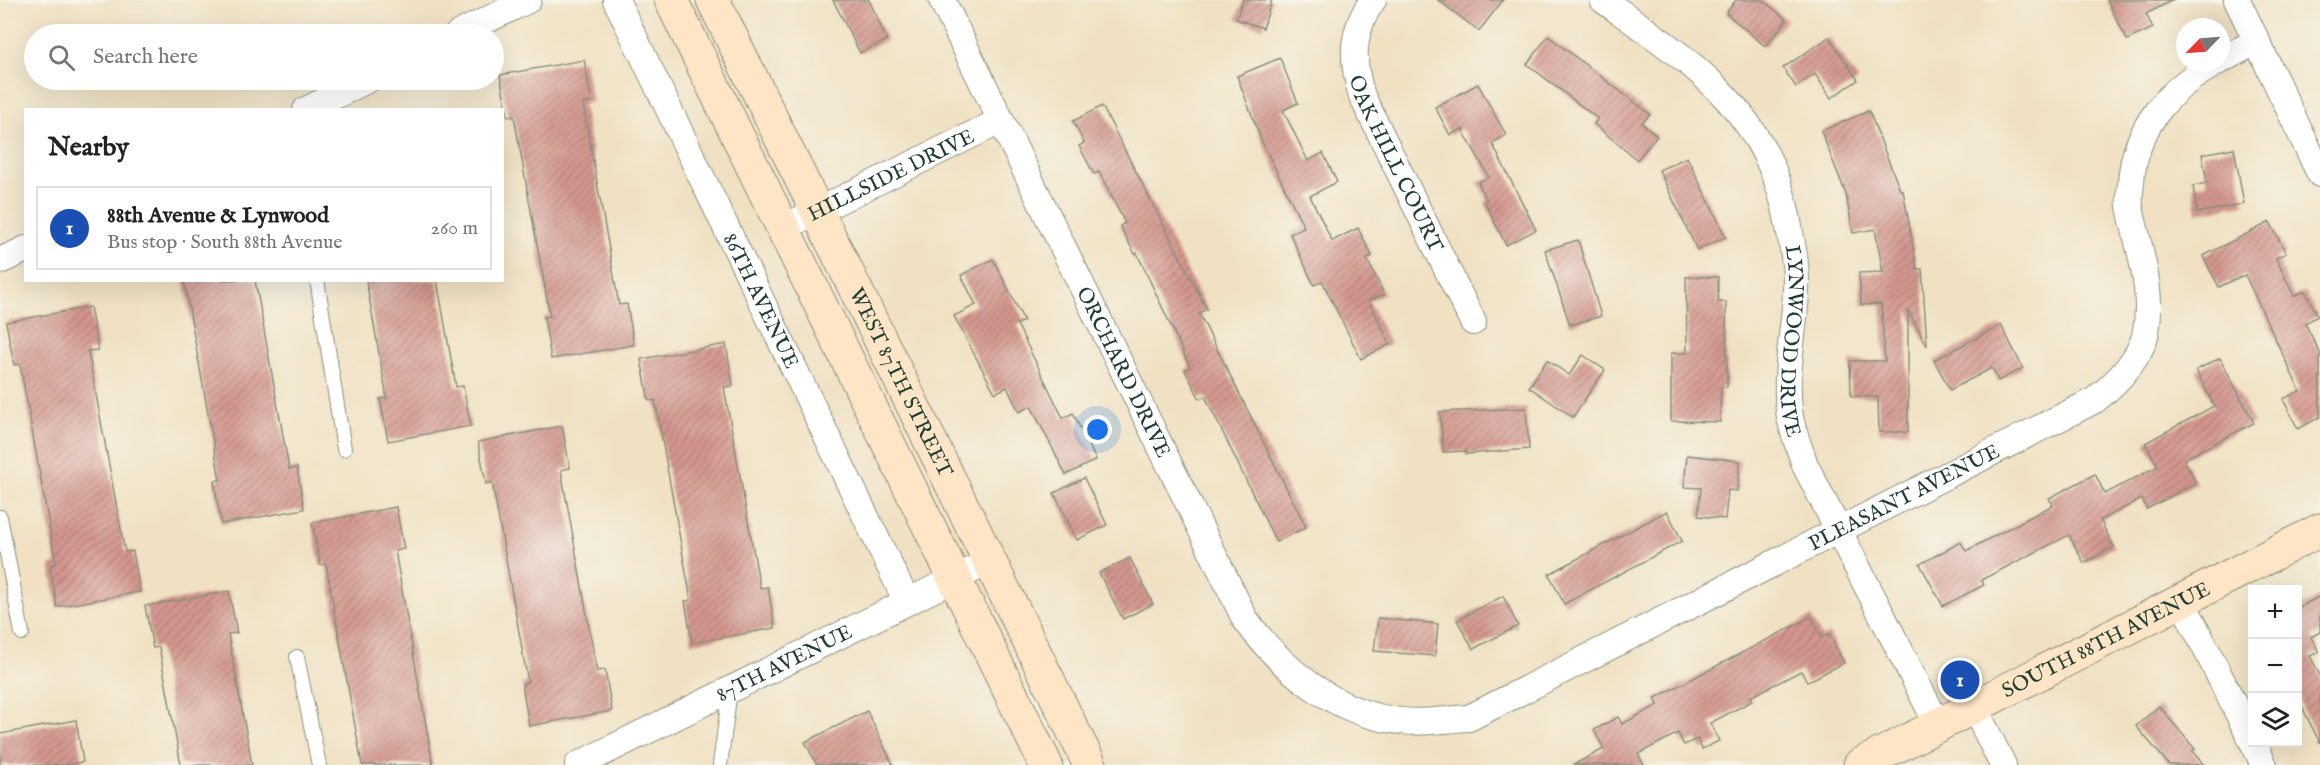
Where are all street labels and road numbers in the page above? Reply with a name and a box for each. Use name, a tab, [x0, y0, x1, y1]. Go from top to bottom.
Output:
street label: OAK HILL COURT	[1342, 72, 1449, 258]
street label: HILLSIDE DRIVE	[804, 124, 979, 229]
street label: 86TH AVENUE	[716, 229, 804, 373]
street label: LYNWOOD DRIVE	[1773, 243, 1808, 441]
street label: ORCHARD DRIVE	[1069, 283, 1176, 462]
street label: WEST 87TH STREET	[842, 284, 958, 483]
street label: PLEASANT AVENUE	[1804, 439, 2005, 558]
street label: SOUTH 88TH AVENUE	[1998, 576, 2215, 705]
street label: 87TH AVENUE	[712, 619, 857, 709]

